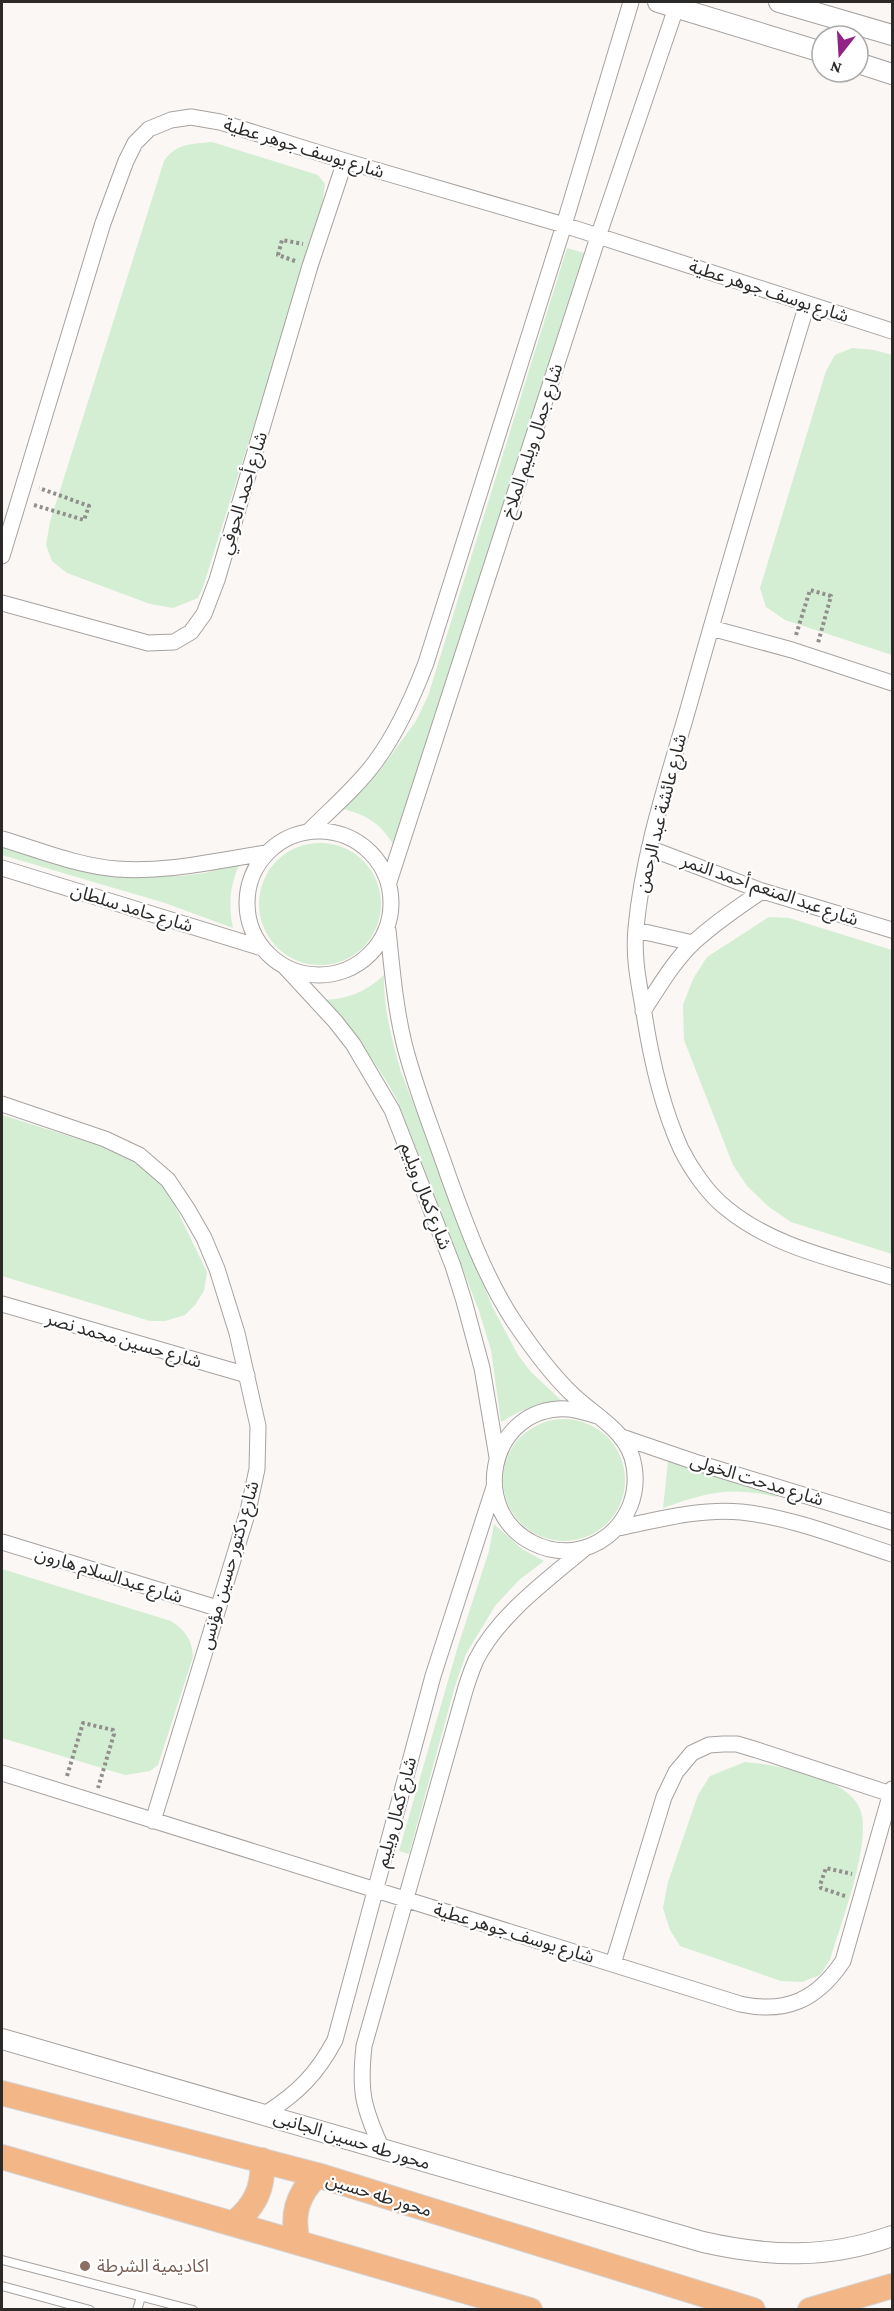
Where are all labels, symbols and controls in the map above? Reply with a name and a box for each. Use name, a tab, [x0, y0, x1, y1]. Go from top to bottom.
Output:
north arrow	[810, 24, 870, 84]
text: N	[828, 58, 843, 78]
street label: شارع يوسف جوهر عطية	[220, 114, 387, 186]
street label: شارع يوسف جوهر عطية	[685, 256, 851, 330]
street label: شارع جمال ويليم الملاخ	[498, 361, 570, 522]
street label: شارع أحمد الحوفي	[214, 429, 275, 558]
street label: شارع عائشة عبد الرحمن	[632, 732, 694, 895]
street label: شارع عبد المنعم أحمد النمر	[677, 849, 862, 933]
street label: شارع حامد سلطان	[67, 880, 195, 940]
street label: شارع كمال ويليم	[393, 1140, 456, 1254]
street label: شارع حسين محمد نصر	[42, 1308, 204, 1376]
street label: شارع مدحت الخولى	[687, 1450, 826, 1514]
street label: شارع دكتور حسين مؤنس	[195, 1478, 266, 1653]
street label: شارع عبدالسلام هارون	[32, 1543, 185, 1611]
street label: شارع كمال ويليم	[372, 1755, 424, 1870]
street label: شارع يوسف جوهر عطية	[430, 1899, 597, 1971]
street label: محور طه حسين الجانبى	[271, 2107, 433, 2174]
street label: محور طه حسين	[323, 2169, 434, 2222]
place label: اكاديمية الشرطة	[97, 2256, 209, 2277]
marker: اكاديمية الشرطة	[78, 2259, 92, 2273]

